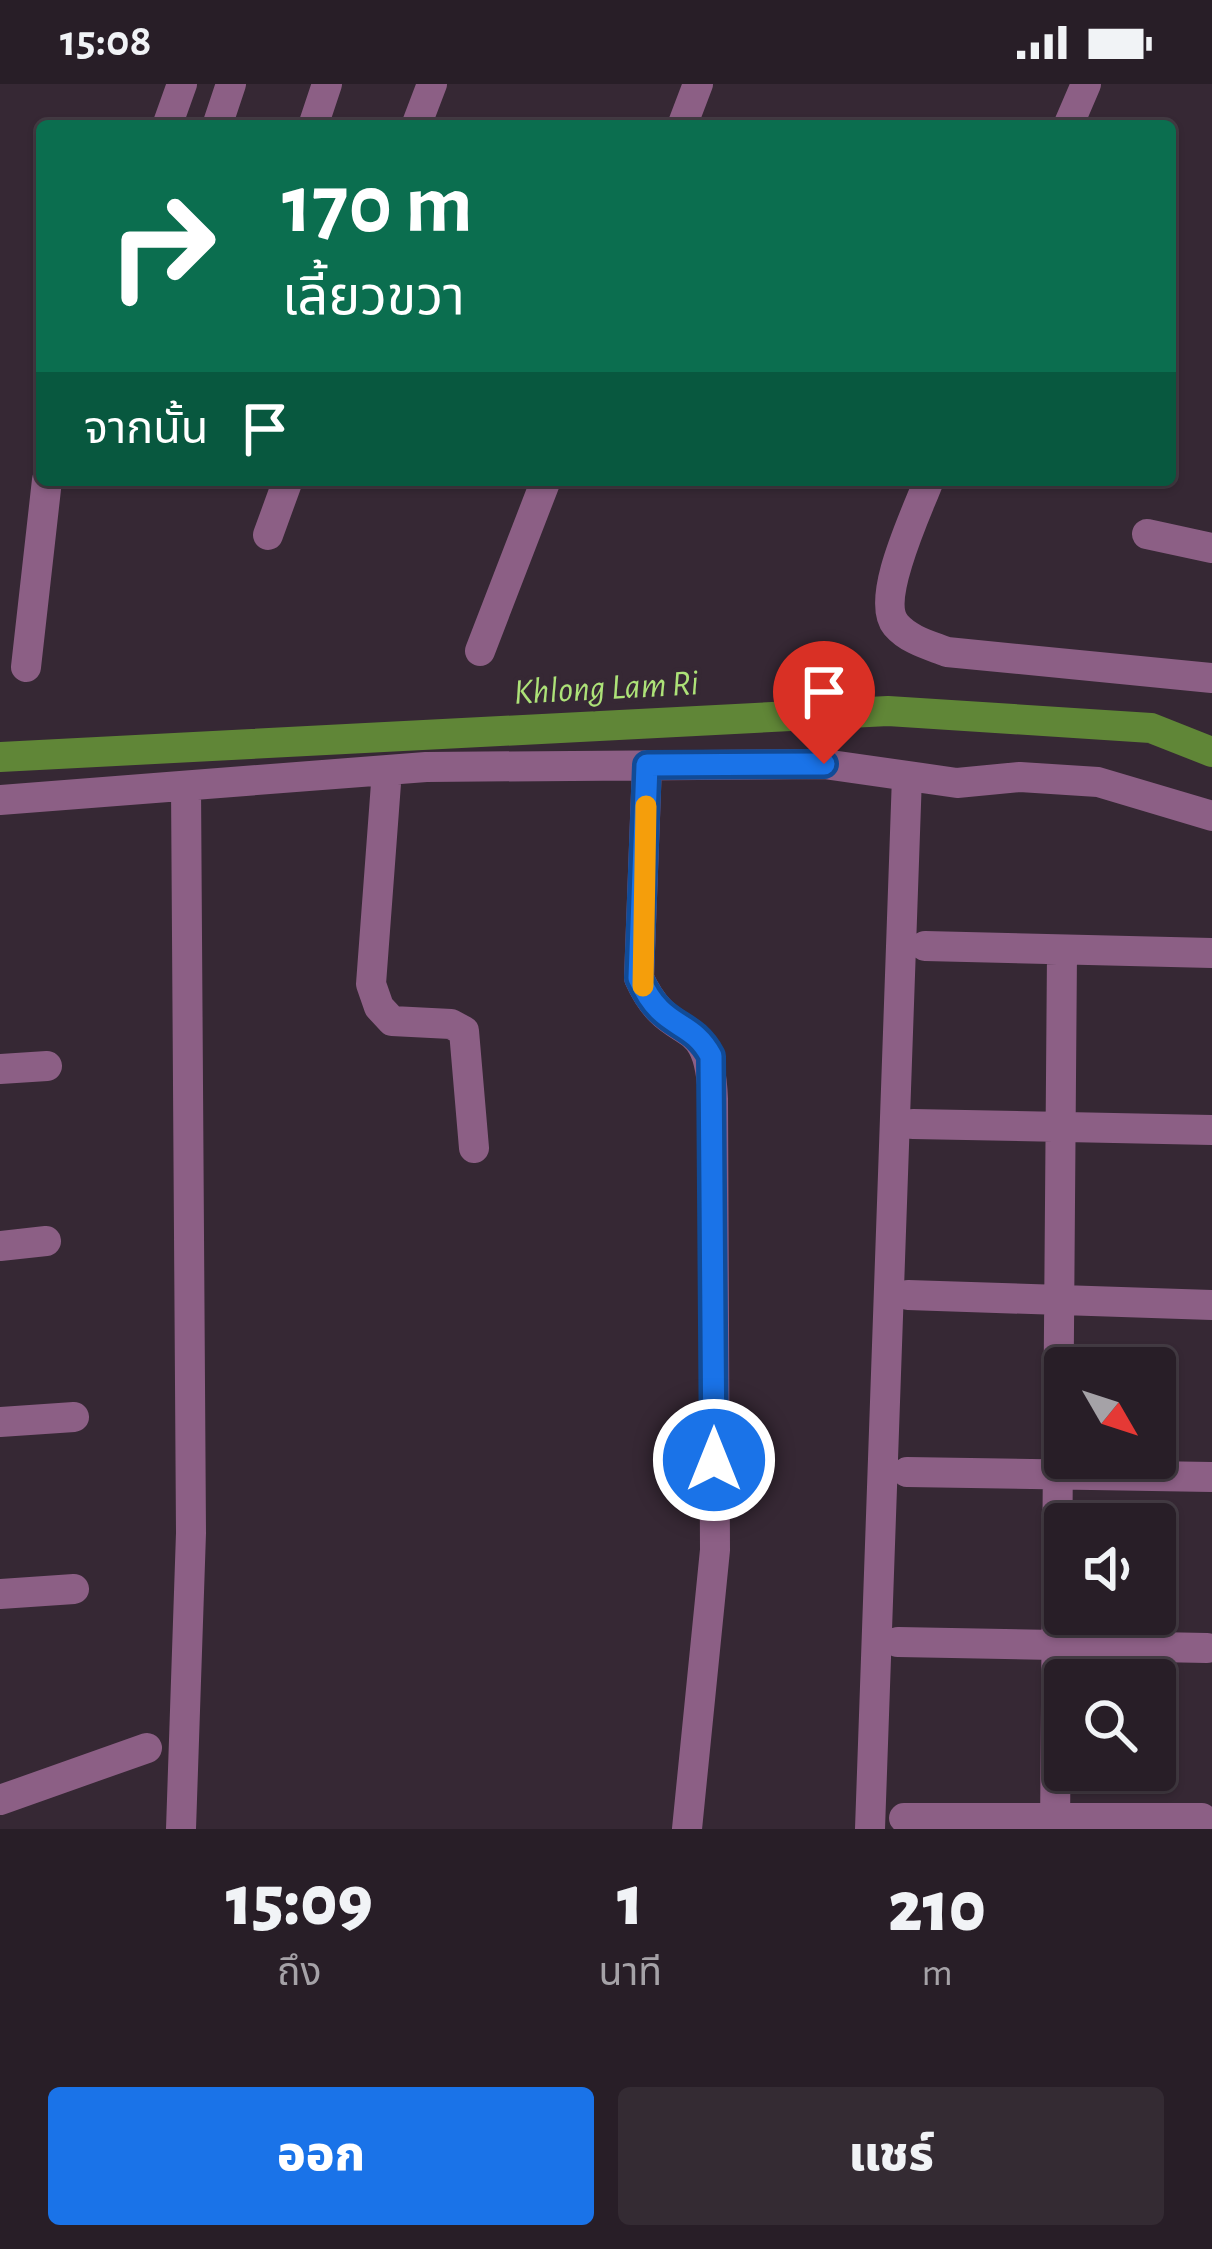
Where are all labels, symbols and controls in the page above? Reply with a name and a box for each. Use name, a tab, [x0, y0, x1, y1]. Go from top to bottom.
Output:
text: 15:08	[60, 19, 152, 64]
text: 170 m	[282, 164, 473, 248]
icon: right	[84, 168, 240, 324]
text: เลี้ยวขวา	[282, 271, 465, 325]
icon: arrive	[232, 396, 298, 462]
text: จากนั้น	[84, 407, 208, 452]
pin	[773, 641, 875, 764]
icon: arrive	[791, 659, 857, 725]
water label: Khlong Lam Ri	[513, 665, 700, 711]
north arrow	[1044, 1347, 1176, 1479]
map controls	[1044, 1347, 1176, 1791]
position arrow	[651, 1397, 777, 1523]
button: sound	[1044, 1503, 1176, 1635]
button: search	[1044, 1659, 1176, 1791]
text: 15:09	[226, 1866, 373, 1938]
text: 1	[617, 1866, 644, 1938]
text: 210	[888, 1872, 986, 1944]
text: ถึง	[277, 1954, 322, 1993]
text: นาที	[599, 1954, 662, 1993]
text: m	[921, 1954, 953, 1993]
button: ออก	[48, 2087, 594, 2225]
button: แชร์	[618, 2087, 1164, 2225]

